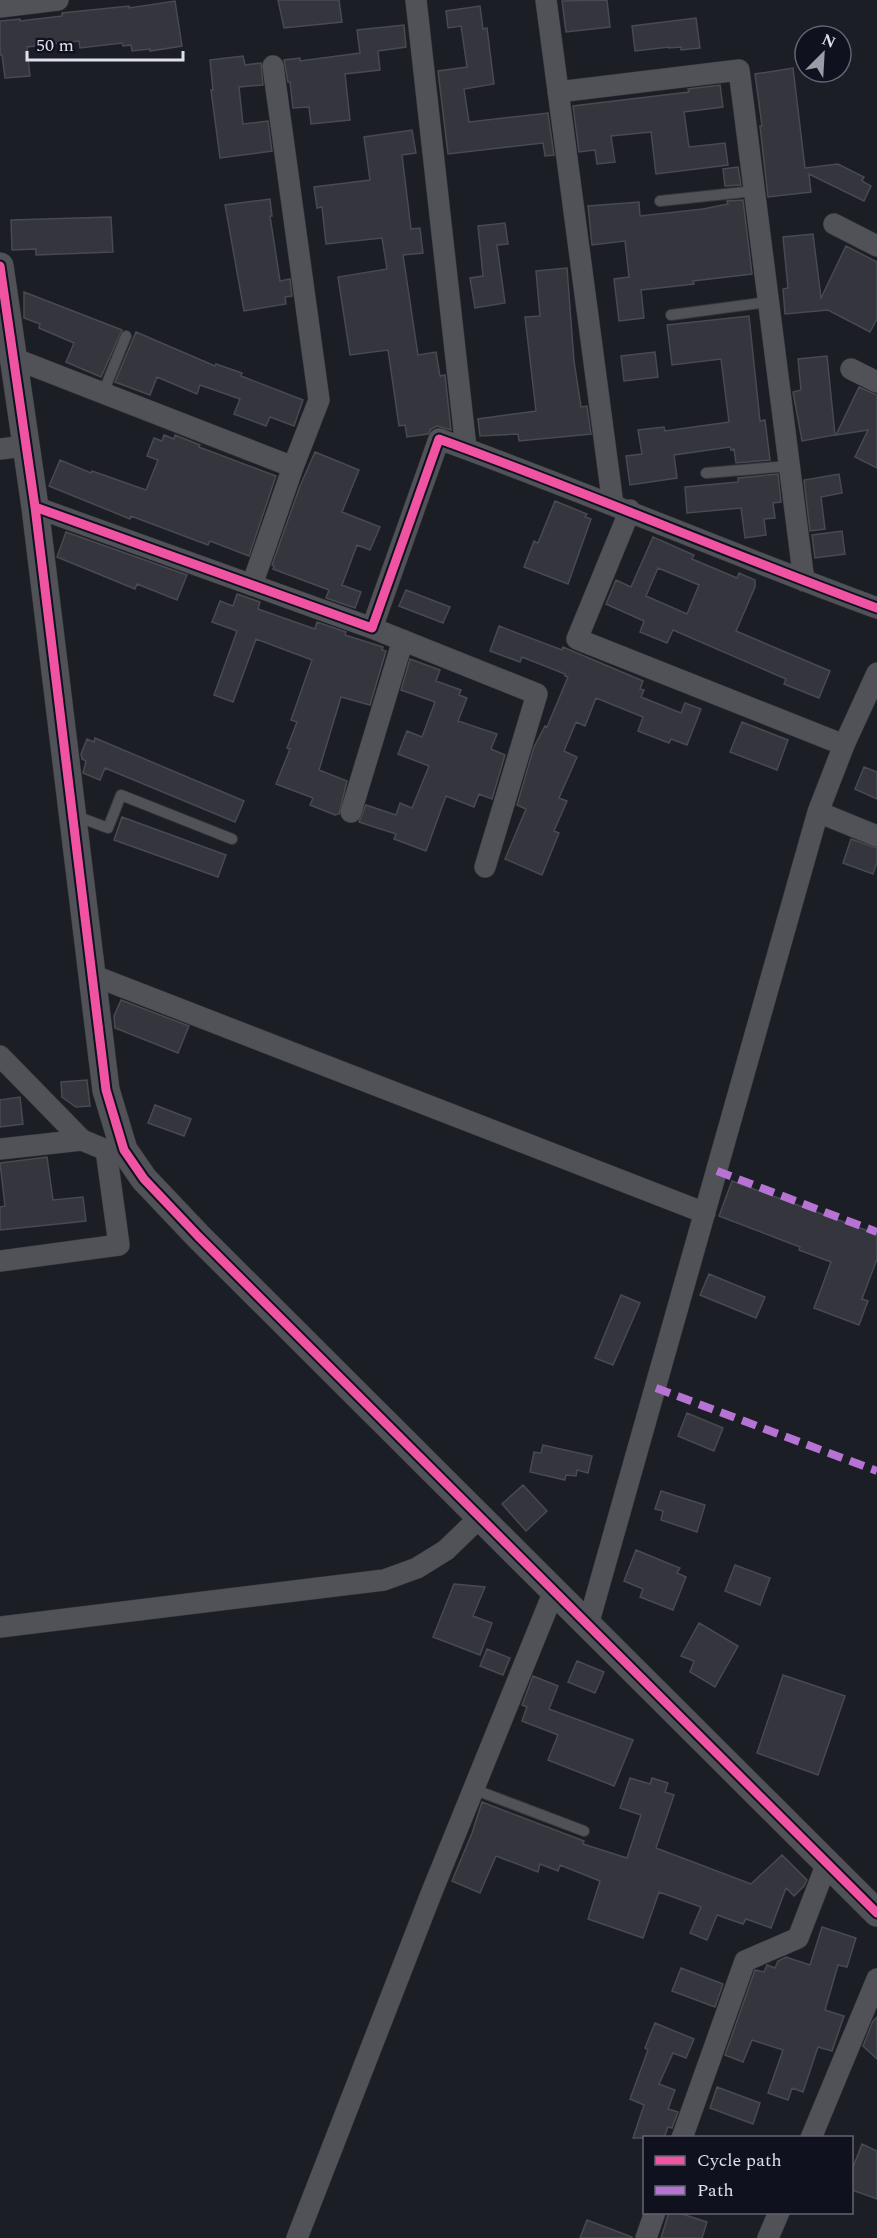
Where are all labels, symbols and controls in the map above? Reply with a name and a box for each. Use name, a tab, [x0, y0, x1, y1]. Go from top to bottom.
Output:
scale bar	[27, 24, 183, 62]
north arrow	[793, 24, 853, 84]
text: N	[818, 28, 840, 55]
text: 50 m	[36, 32, 74, 59]
legend	[643, 2136, 853, 2214]
text: Cycle path	[697, 2147, 782, 2174]
text: Path	[697, 2177, 734, 2204]

